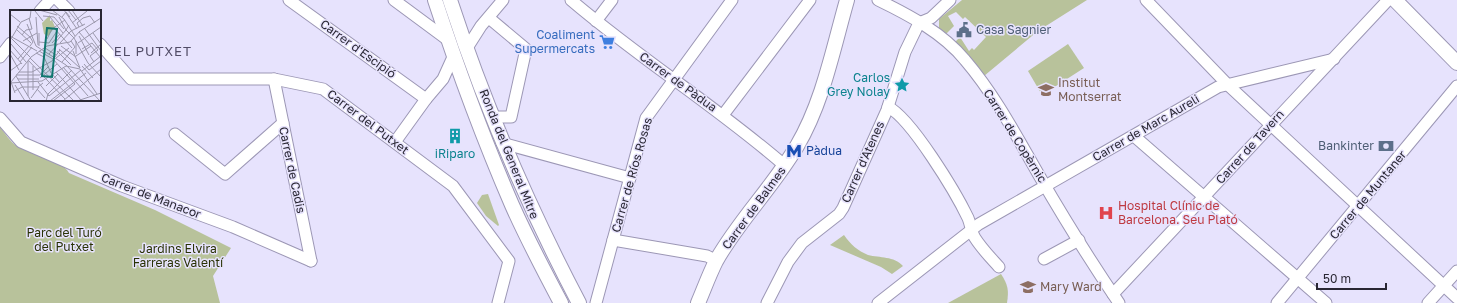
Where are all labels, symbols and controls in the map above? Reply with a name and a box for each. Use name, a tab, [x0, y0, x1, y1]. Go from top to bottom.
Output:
inset map	[10, 10, 101, 101]
street label: Carrer d'Escipió	[317, 16, 399, 81]
public building icon: Casa Sagnier	[955, 21, 973, 39]
place label: Casa Sagnier	[976, 22, 1051, 37]
place label: Coaliment Supermercats	[515, 27, 595, 56]
supermarket icon: Coaliment Supermercats	[598, 33, 616, 51]
district label: EL PUTXET	[114, 43, 192, 59]
street label: Carrer de Pàdua	[637, 48, 720, 115]
place label: Carlos Grey Nolay	[827, 70, 890, 99]
place label: Institut Montserrat	[1058, 75, 1122, 104]
place icon: Carlos Grey Nolay	[893, 76, 911, 94]
school or university icon: Institut Montserrat	[1037, 81, 1055, 99]
street label: Carrer del Putxet	[325, 86, 412, 157]
street label: Carrer de Copèrnic	[981, 86, 1051, 186]
street label: Ronda del General Mitre	[477, 87, 542, 221]
street label: Carrer de Marc Aureli	[1090, 91, 1202, 164]
street label: Carrer de Tavern	[1212, 107, 1287, 187]
street label: Carrer de Ríos Rosas	[608, 116, 655, 234]
street label: Carrer d'Atenes	[838, 119, 887, 205]
street label: Carrer de Cadis	[276, 125, 309, 215]
building icon: iRiparo	[446, 127, 464, 145]
bank icon: Bankinter	[1377, 137, 1395, 155]
place label: Bankinter	[1318, 138, 1374, 153]
metro station icon: Pàdua	[785, 142, 803, 160]
place label: Pàdua	[806, 143, 842, 158]
place label: iRiparo	[435, 146, 475, 161]
street label: Carrer de Muntaner	[1326, 147, 1409, 242]
street label: Carrer de Balmes	[719, 163, 789, 252]
street label: Carrer de Manacor	[99, 170, 204, 222]
place label: Hospital Clínic de Barcelona. Seu Plató	[1118, 198, 1238, 227]
hospital icon: Hospital Clínic de Barcelona. Seu Plató	[1097, 204, 1115, 222]
park label: Parc del Turó del Putxet	[26, 225, 102, 254]
park label: Jardins Elvira Farreras Valentí	[133, 241, 224, 270]
scale bar	[1317, 265, 1386, 291]
text: 50 m	[1323, 271, 1351, 286]
school or university icon: Mary Ward	[1019, 278, 1037, 296]
place label: Mary Ward	[1040, 279, 1102, 294]

